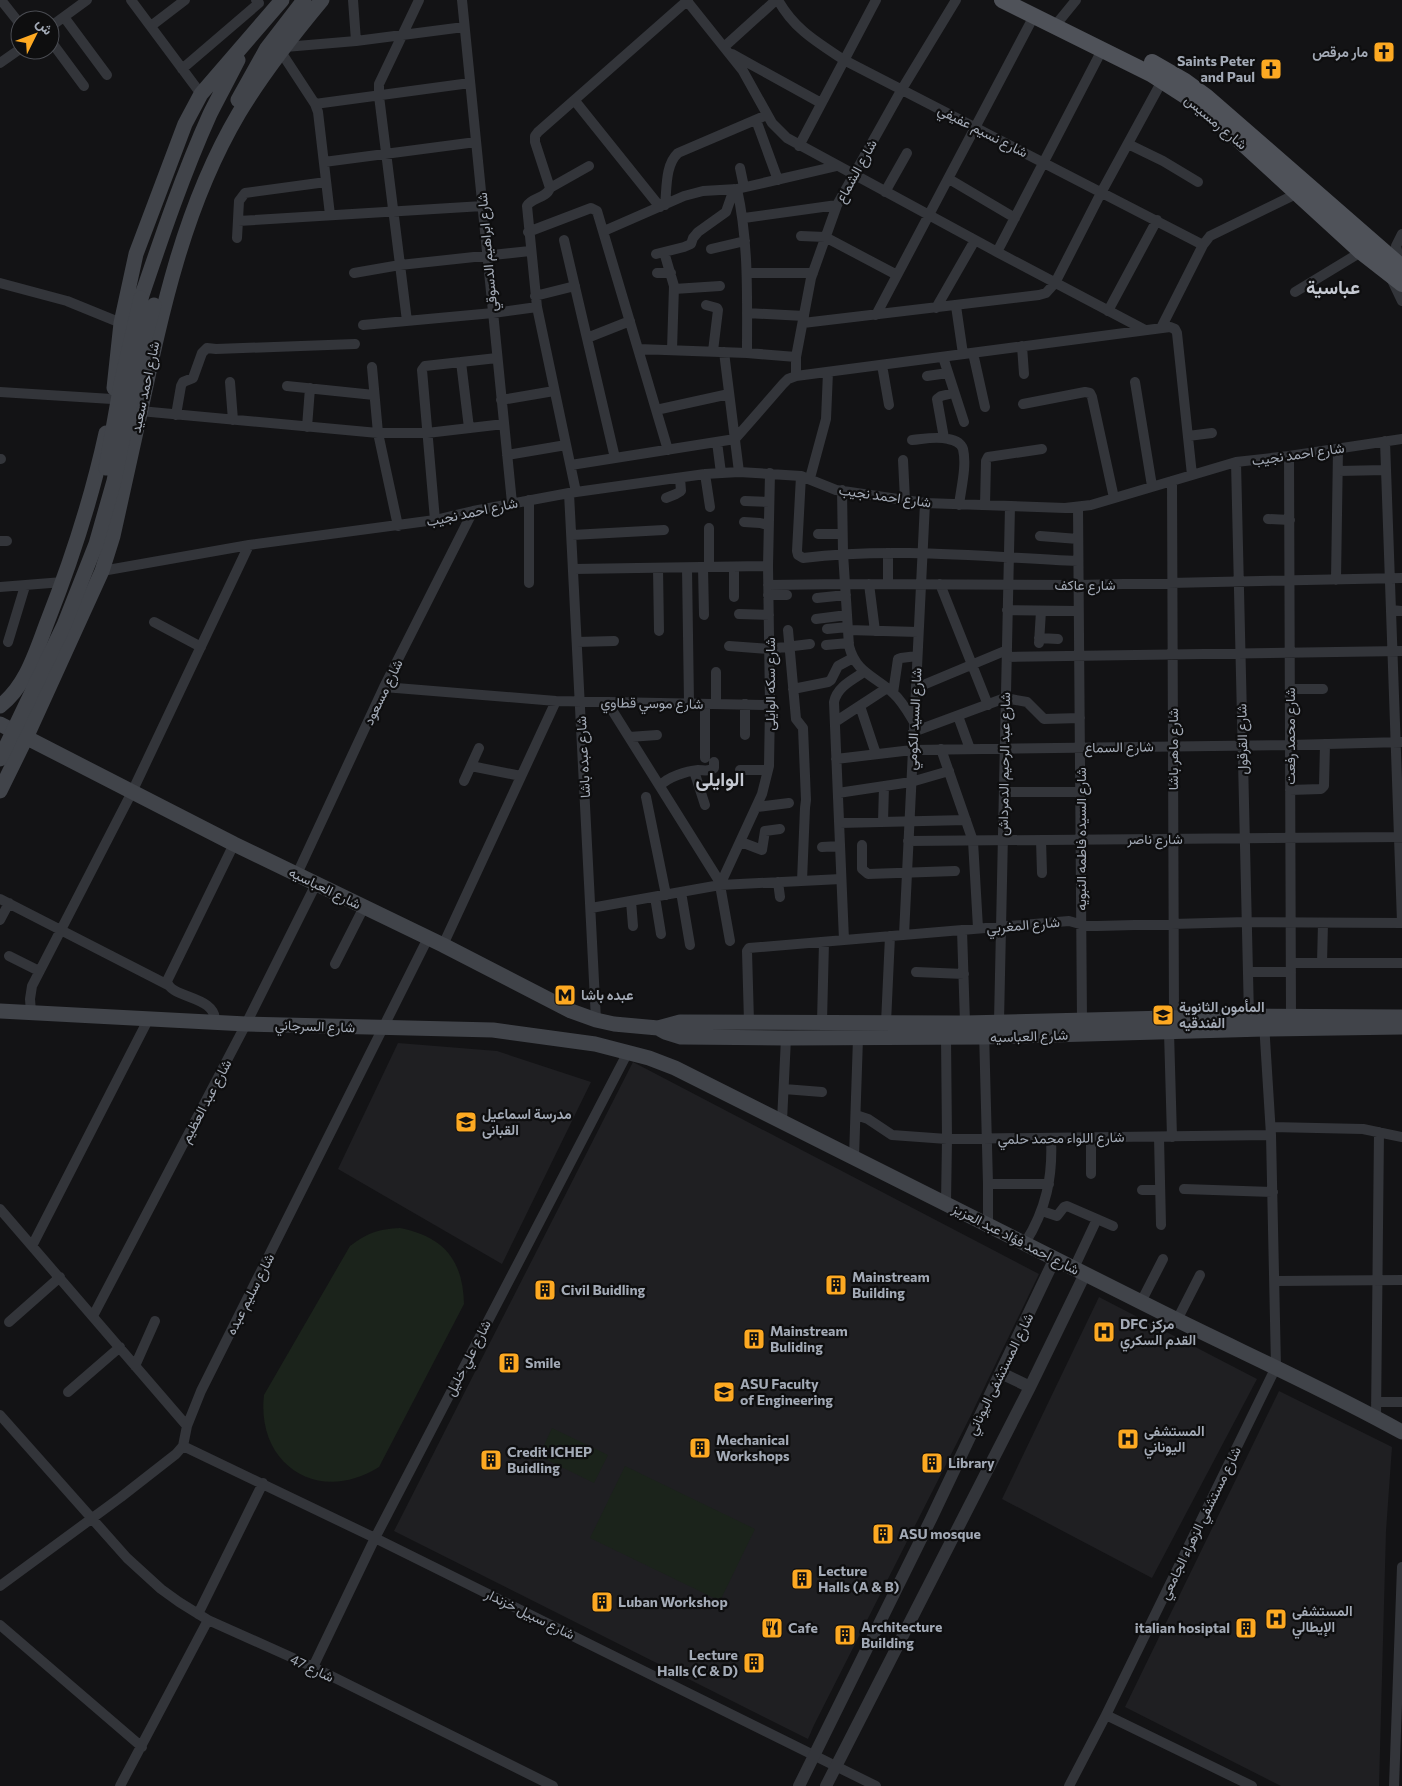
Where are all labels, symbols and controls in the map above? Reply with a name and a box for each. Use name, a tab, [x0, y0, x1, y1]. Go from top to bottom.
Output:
north arrow	[10, 10, 60, 60]
text: ش	[32, 14, 57, 39]
church icon: مار مرقص	[1372, 40, 1396, 64]
place label: مار مرقص	[1312, 43, 1368, 61]
place label: Saints Peter and Paul	[1177, 52, 1255, 85]
church icon: Saints Peter and Paul	[1259, 57, 1283, 81]
street label: شارع رمسيس	[1180, 91, 1251, 155]
street label: شارع نسيم عفيفي	[934, 101, 1031, 164]
street label: شارع الشماع	[831, 136, 883, 207]
street label: شارع ابراهيم الدسوقي	[473, 191, 504, 312]
district label: عباسية	[1306, 275, 1360, 299]
street label: شارع احمد سعيد	[127, 340, 165, 435]
street label: شارع احمد نجيب	[1251, 439, 1346, 471]
street label: شارع احمد نجيب	[837, 481, 932, 513]
street label: شارع احمد نجيب	[425, 494, 520, 532]
street label: شارع عاكف	[1054, 576, 1116, 596]
street label: شارع سكه الوايلى	[761, 637, 781, 731]
street label: شارع مسعود	[359, 656, 408, 729]
street label: شارع السيد الكومي	[902, 667, 929, 771]
street label: شارع محمد رفعت	[1281, 687, 1301, 785]
street label: شارع عبد الرحيم الدمرداش	[994, 692, 1016, 836]
street label: شارع موسي قطاوي	[600, 693, 704, 716]
street label: شارع القرقول	[1232, 703, 1254, 775]
street label: شارع ماهر باشا	[1164, 708, 1184, 790]
street label: شارع عبده باشا	[572, 715, 596, 798]
street label: شارع السماع	[1084, 737, 1154, 759]
district label: الوايلى	[696, 767, 744, 792]
street label: شارع السيده فاطمه النبويه	[1072, 767, 1092, 911]
street label: شارع ناصر	[1126, 830, 1183, 850]
street label: شارع العباسيه	[285, 863, 364, 915]
street label: شارع المغربي	[985, 913, 1061, 940]
metro station icon: عبده باشا	[553, 983, 577, 1007]
place label: عبده باشا	[581, 986, 634, 1004]
place label: المأمون الثانوية الفندقيه	[1179, 998, 1265, 1032]
school or university icon: المأمون الثانوية الفندقيه	[1151, 1003, 1175, 1027]
street label: شارع السرجاني	[274, 1016, 355, 1039]
street label: شارع العباسيه	[990, 1026, 1068, 1048]
street label: شارع عبد العظيم	[177, 1056, 237, 1147]
place label: مدرسة اسماعيل القبانى	[482, 1105, 572, 1139]
school or university icon: مدرسة اسماعيل القبانى	[454, 1110, 478, 1134]
street label: شارع اللواء محمد حلمي	[998, 1128, 1125, 1151]
street label: شارع احمد فؤاد عبد العزيز	[948, 1199, 1083, 1281]
street label: شارع سليم عبده	[222, 1250, 280, 1339]
place label: Mainstream Building	[852, 1268, 930, 1301]
building icon: Mainstream Building	[824, 1273, 848, 1297]
building icon: Civil Buidling	[533, 1278, 557, 1302]
place label: Civil Buidling	[561, 1281, 646, 1298]
street label: شارع المستشفى اليوناني	[963, 1310, 1040, 1439]
place label: DFC مركز القدم السكري	[1120, 1315, 1196, 1352]
street label: شارع علي خليل	[441, 1317, 498, 1400]
hospital icon: DFC مركز القدم السكري	[1092, 1320, 1116, 1344]
place label: Mainstream Buliding	[770, 1322, 848, 1355]
building icon: Mainstream Buliding	[742, 1327, 766, 1351]
building icon: Smile	[497, 1351, 521, 1375]
place label: Smile	[525, 1354, 561, 1371]
place label: ASU Faculty of Engineering	[740, 1375, 833, 1408]
school or university icon: ASU Faculty of Engineering	[712, 1380, 736, 1404]
place label: المستشفى اليوناني	[1144, 1422, 1205, 1459]
hospital icon: المستشفى اليوناني	[1116, 1427, 1140, 1451]
place label: Mechanical Workshops	[716, 1431, 790, 1464]
building icon: Mechanical Workshops	[688, 1436, 712, 1460]
place label: Credit ICHEP Buidling	[507, 1443, 592, 1476]
street label: شارع مستشفي الزهراء الجامعي	[1155, 1444, 1248, 1604]
building icon: Credit ICHEP Buidling	[479, 1448, 503, 1472]
building icon: Library	[920, 1451, 944, 1475]
place label: Library	[948, 1454, 995, 1471]
building icon: ASU mosque	[871, 1522, 895, 1546]
place label: ASU mosque	[899, 1525, 981, 1542]
place label: Lecture Halls (A & B)	[818, 1562, 899, 1595]
building icon: Lecture Halls (A & B)	[790, 1567, 814, 1591]
street label: شارع سبيل خزندار	[480, 1584, 578, 1645]
building icon: Luban Workshop	[590, 1590, 614, 1614]
place label: Luban Workshop	[618, 1593, 728, 1610]
place label: المستشفى الإيطالي	[1292, 1602, 1353, 1639]
hospital icon: المستشفى الإيطالي	[1264, 1607, 1288, 1631]
restaurant icon: Cafe	[760, 1616, 784, 1640]
building icon: italian hosiptal	[1234, 1616, 1258, 1640]
place label: Architecture Building	[861, 1618, 942, 1651]
place label: Cafe	[788, 1619, 818, 1636]
place label: italian hosiptal	[1135, 1619, 1230, 1636]
building icon: Architecture Building	[833, 1623, 857, 1647]
place label: Lecture Halls (C & D)	[657, 1646, 738, 1679]
street label: شارع 47	[286, 1650, 337, 1688]
building icon: Lecture Halls (C & D)	[742, 1651, 766, 1675]

